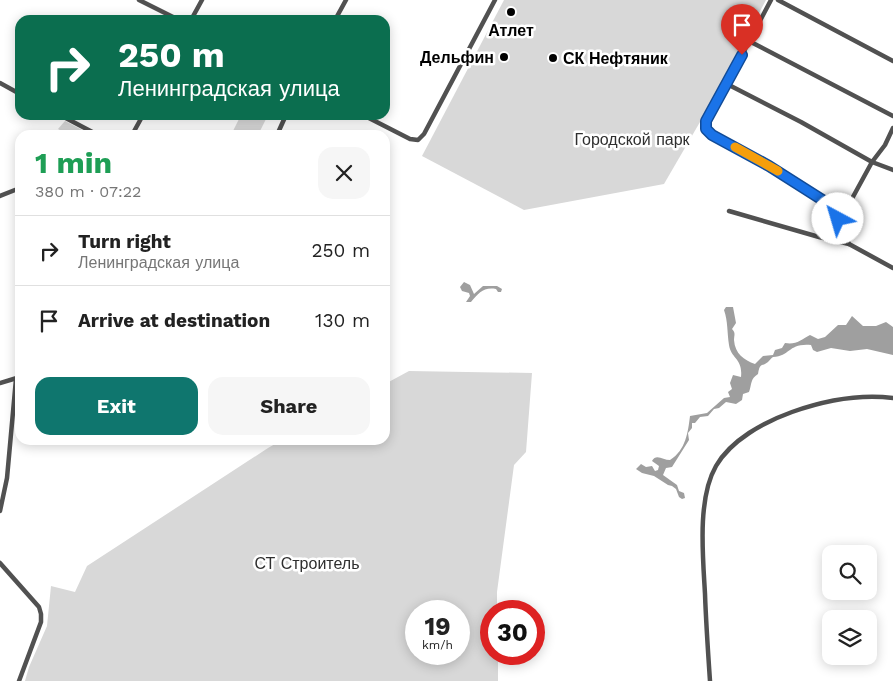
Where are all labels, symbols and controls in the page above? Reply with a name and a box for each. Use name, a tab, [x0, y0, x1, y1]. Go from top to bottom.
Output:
pin	[721, 4, 763, 55]
marker: Атлет	[505, 6, 517, 18]
icon: arrive	[728, 11, 756, 39]
place label: Атлет	[488, 21, 534, 40]
text: 250 m	[118, 34, 225, 76]
icon: right	[35, 35, 100, 100]
place label: Дельфин	[420, 48, 494, 67]
place label: СК Нефтяник	[563, 49, 669, 68]
marker: Дельфин	[498, 51, 510, 63]
marker: СК Нефтяник	[547, 52, 559, 64]
text: Ленинградская улица	[118, 76, 340, 101]
park label: Городской парк	[574, 130, 691, 149]
text: 1 min	[35, 145, 112, 180]
button: close	[318, 147, 370, 199]
text: 380 m · 07:22	[35, 182, 141, 201]
position arrow	[811, 192, 863, 244]
text: Turn right	[78, 230, 171, 253]
icon: right	[35, 237, 63, 265]
text: 250 m	[311, 239, 370, 262]
text: Ленинградская улица	[78, 253, 239, 272]
icon: arrive	[35, 307, 63, 335]
text: Arrive at destination	[78, 309, 270, 332]
text: 130 m	[315, 309, 370, 332]
button: Exit	[35, 377, 198, 435]
button: Share	[208, 377, 370, 435]
map controls	[822, 545, 877, 665]
button: search	[822, 545, 877, 600]
park label: СТ Строитель	[254, 554, 360, 573]
speed limit sign: 30	[480, 600, 545, 665]
button: layers	[822, 610, 877, 665]
text: 19	[424, 612, 451, 641]
text: km/h	[422, 638, 453, 652]

